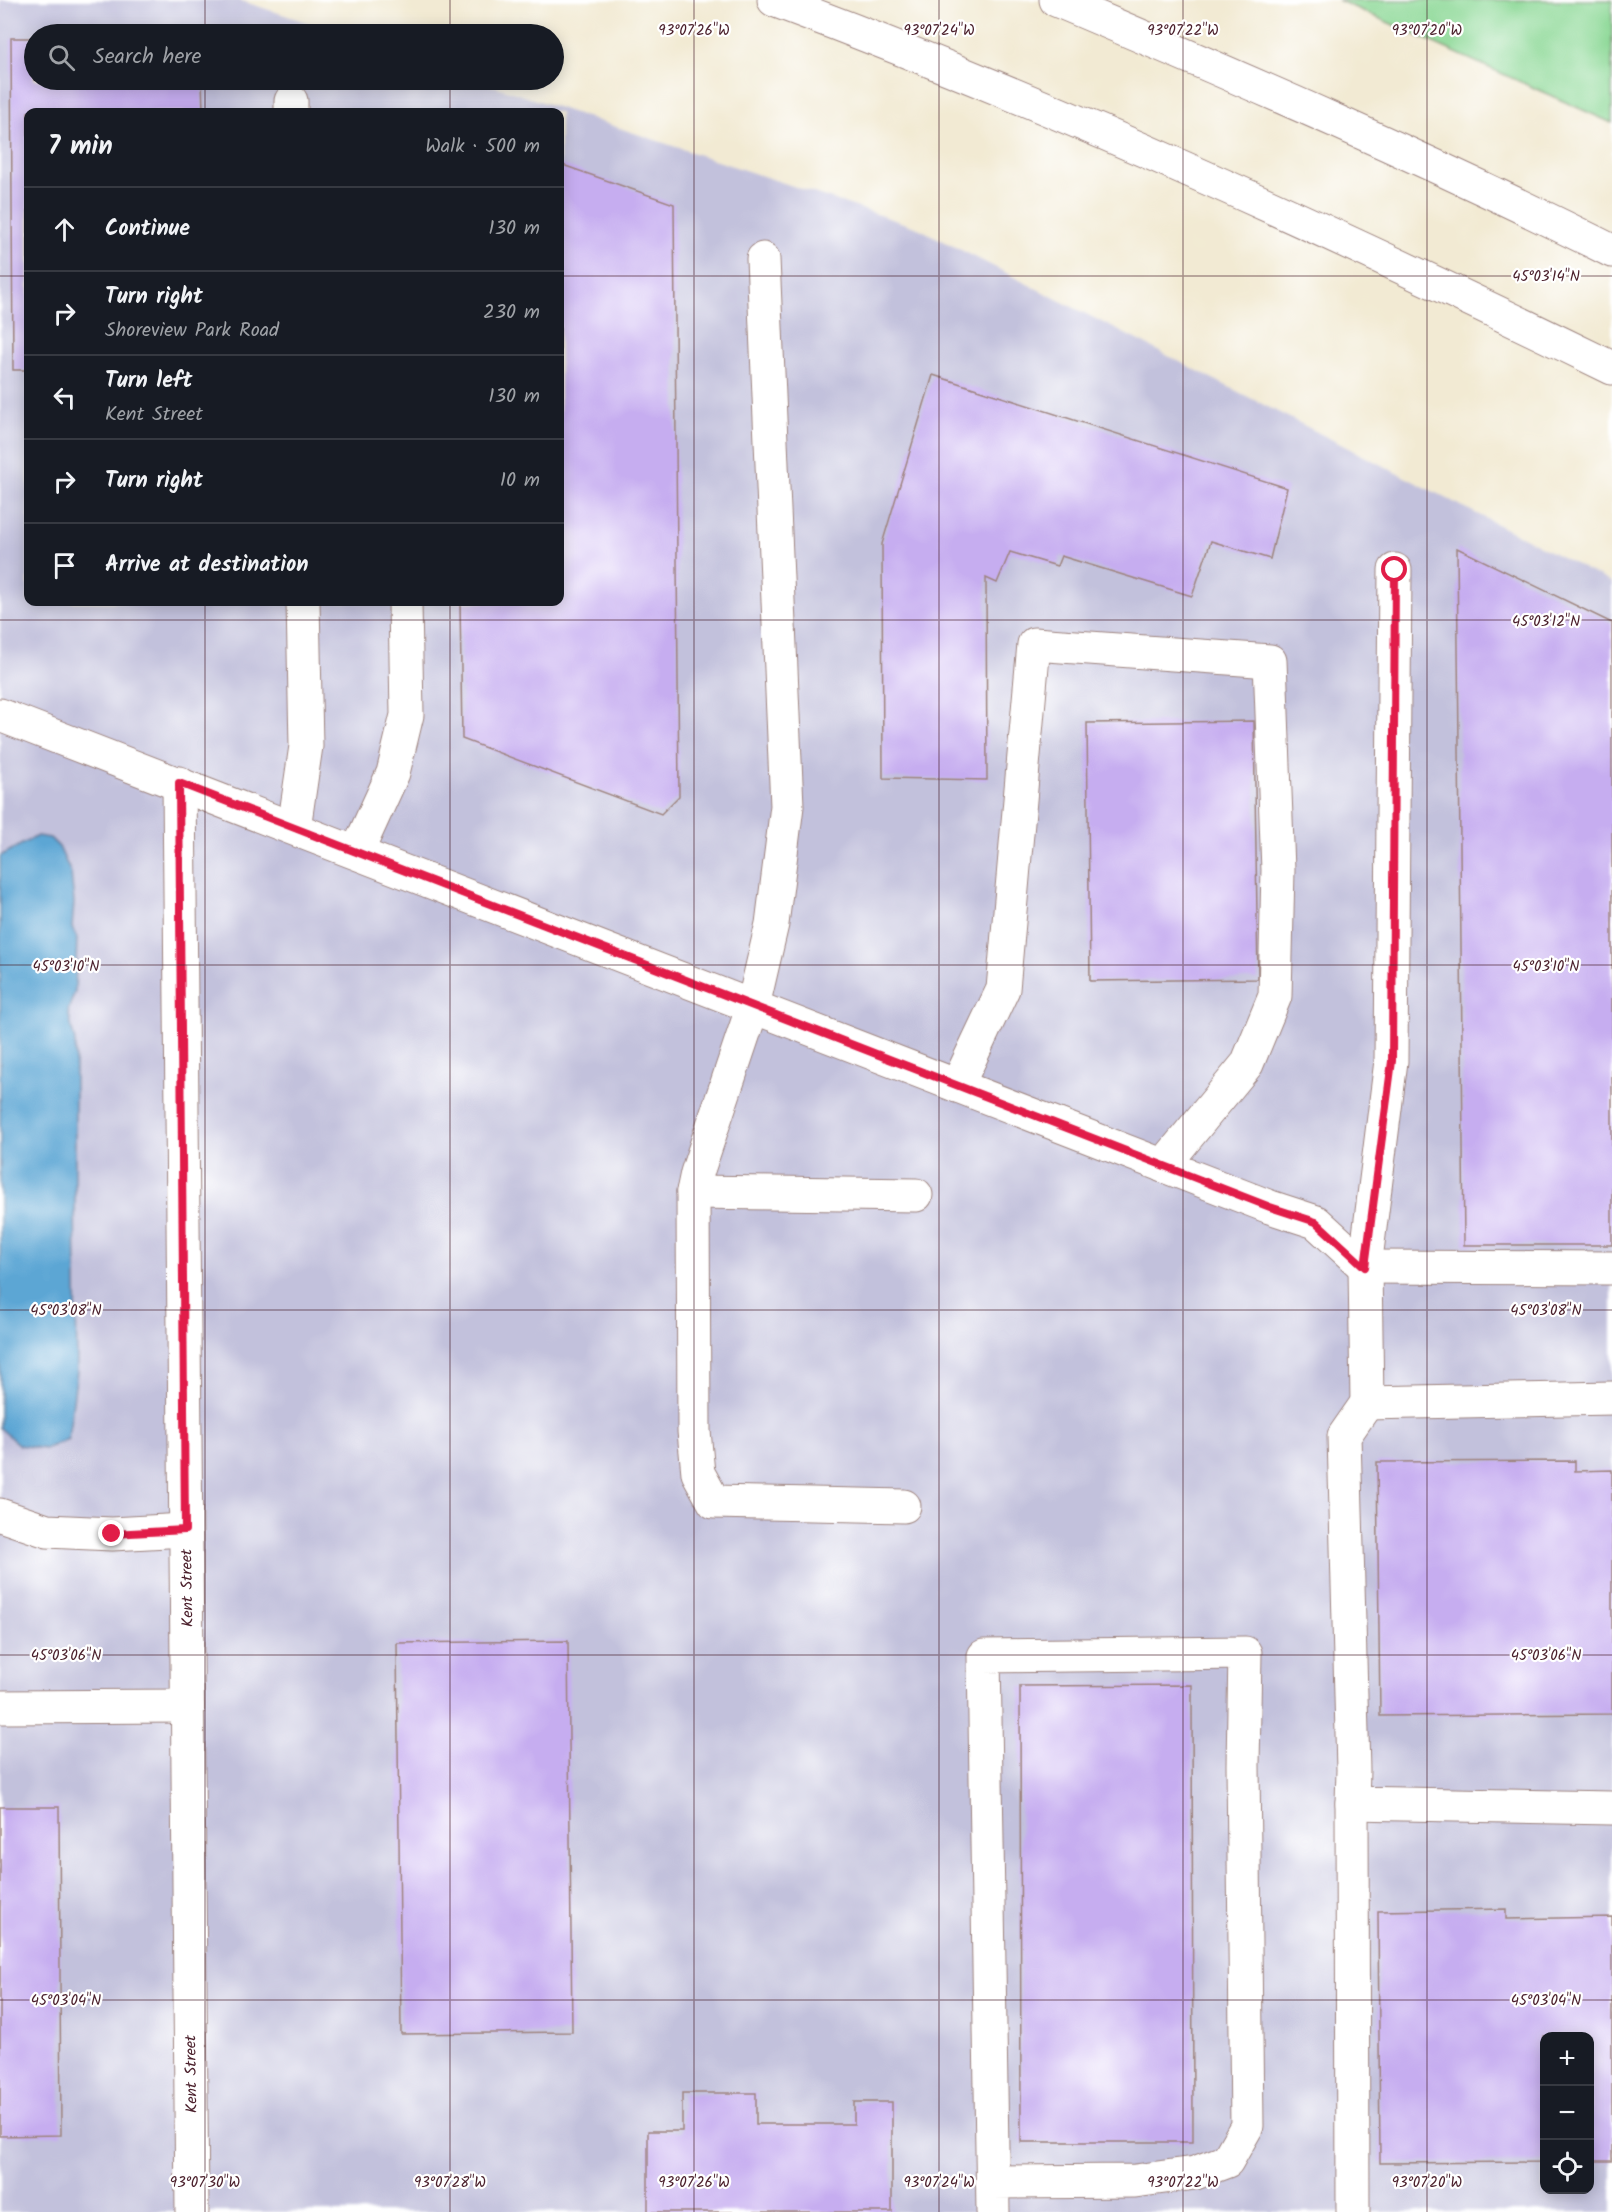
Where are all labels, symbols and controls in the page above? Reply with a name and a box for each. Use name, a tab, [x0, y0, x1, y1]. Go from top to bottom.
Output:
text: 93°07'26"W	[658, 19, 730, 43]
text: 93°07'24"W	[903, 19, 975, 43]
text: 93°07'22"W	[1147, 19, 1219, 43]
text: 93°07'20"W	[1392, 19, 1462, 43]
search box	[24, 24, 564, 90]
text: Search here	[93, 40, 201, 75]
icon: search	[45, 41, 78, 74]
text: 7 min	[48, 126, 113, 168]
text: Walk · 500 m	[425, 131, 540, 163]
text: Continue	[105, 212, 190, 247]
icon: ahead	[48, 213, 81, 246]
text: 130 m	[488, 213, 540, 245]
text: 45°03'14"N	[1512, 265, 1580, 289]
text: Turn right	[105, 280, 203, 315]
icon: right	[48, 297, 81, 330]
text: 230 m	[483, 297, 540, 329]
text: Shoreview Park Road	[105, 315, 279, 347]
text: Turn left	[105, 364, 192, 399]
icon: left	[48, 381, 81, 414]
text: 130 m	[488, 381, 540, 413]
text: Kent Street	[105, 399, 203, 431]
text: Turn right	[105, 464, 203, 499]
icon: right	[48, 465, 81, 498]
text: 10 m	[500, 465, 540, 497]
text: Arrive at destination	[105, 548, 308, 583]
icon: arrive	[48, 549, 81, 582]
route start	[1381, 556, 1407, 582]
text: 45°03'12"N	[1512, 610, 1580, 634]
text: 45°03'10"N	[33, 955, 99, 979]
text: 45°03'10"N	[1513, 955, 1579, 979]
text: 45°03'08"N	[30, 1299, 102, 1323]
text: 45°03'08"N	[1510, 1299, 1582, 1323]
route end	[98, 1520, 124, 1546]
street label: Kent Street	[174, 1548, 201, 1627]
text: 45°03'06"N	[31, 1644, 101, 1668]
text: 45°03'06"N	[1511, 1644, 1581, 1668]
text: 45°03'04"N	[31, 1989, 101, 2013]
text: 45°03'04"N	[1511, 1989, 1581, 2013]
map controls	[1540, 2032, 1594, 2194]
button: +	[1540, 2032, 1594, 2086]
street label: Kent Street	[178, 2034, 205, 2113]
button: −	[1540, 2086, 1594, 2140]
button: locate	[1540, 2140, 1594, 2194]
text: 93°07'30"W	[170, 2171, 240, 2195]
text: 93°07'28"W	[414, 2171, 486, 2195]
text: 93°07'26"W	[658, 2171, 730, 2195]
text: 93°07'24"W	[903, 2171, 975, 2195]
text: 93°07'22"W	[1147, 2171, 1219, 2195]
text: 93°07'20"W	[1392, 2171, 1462, 2195]

